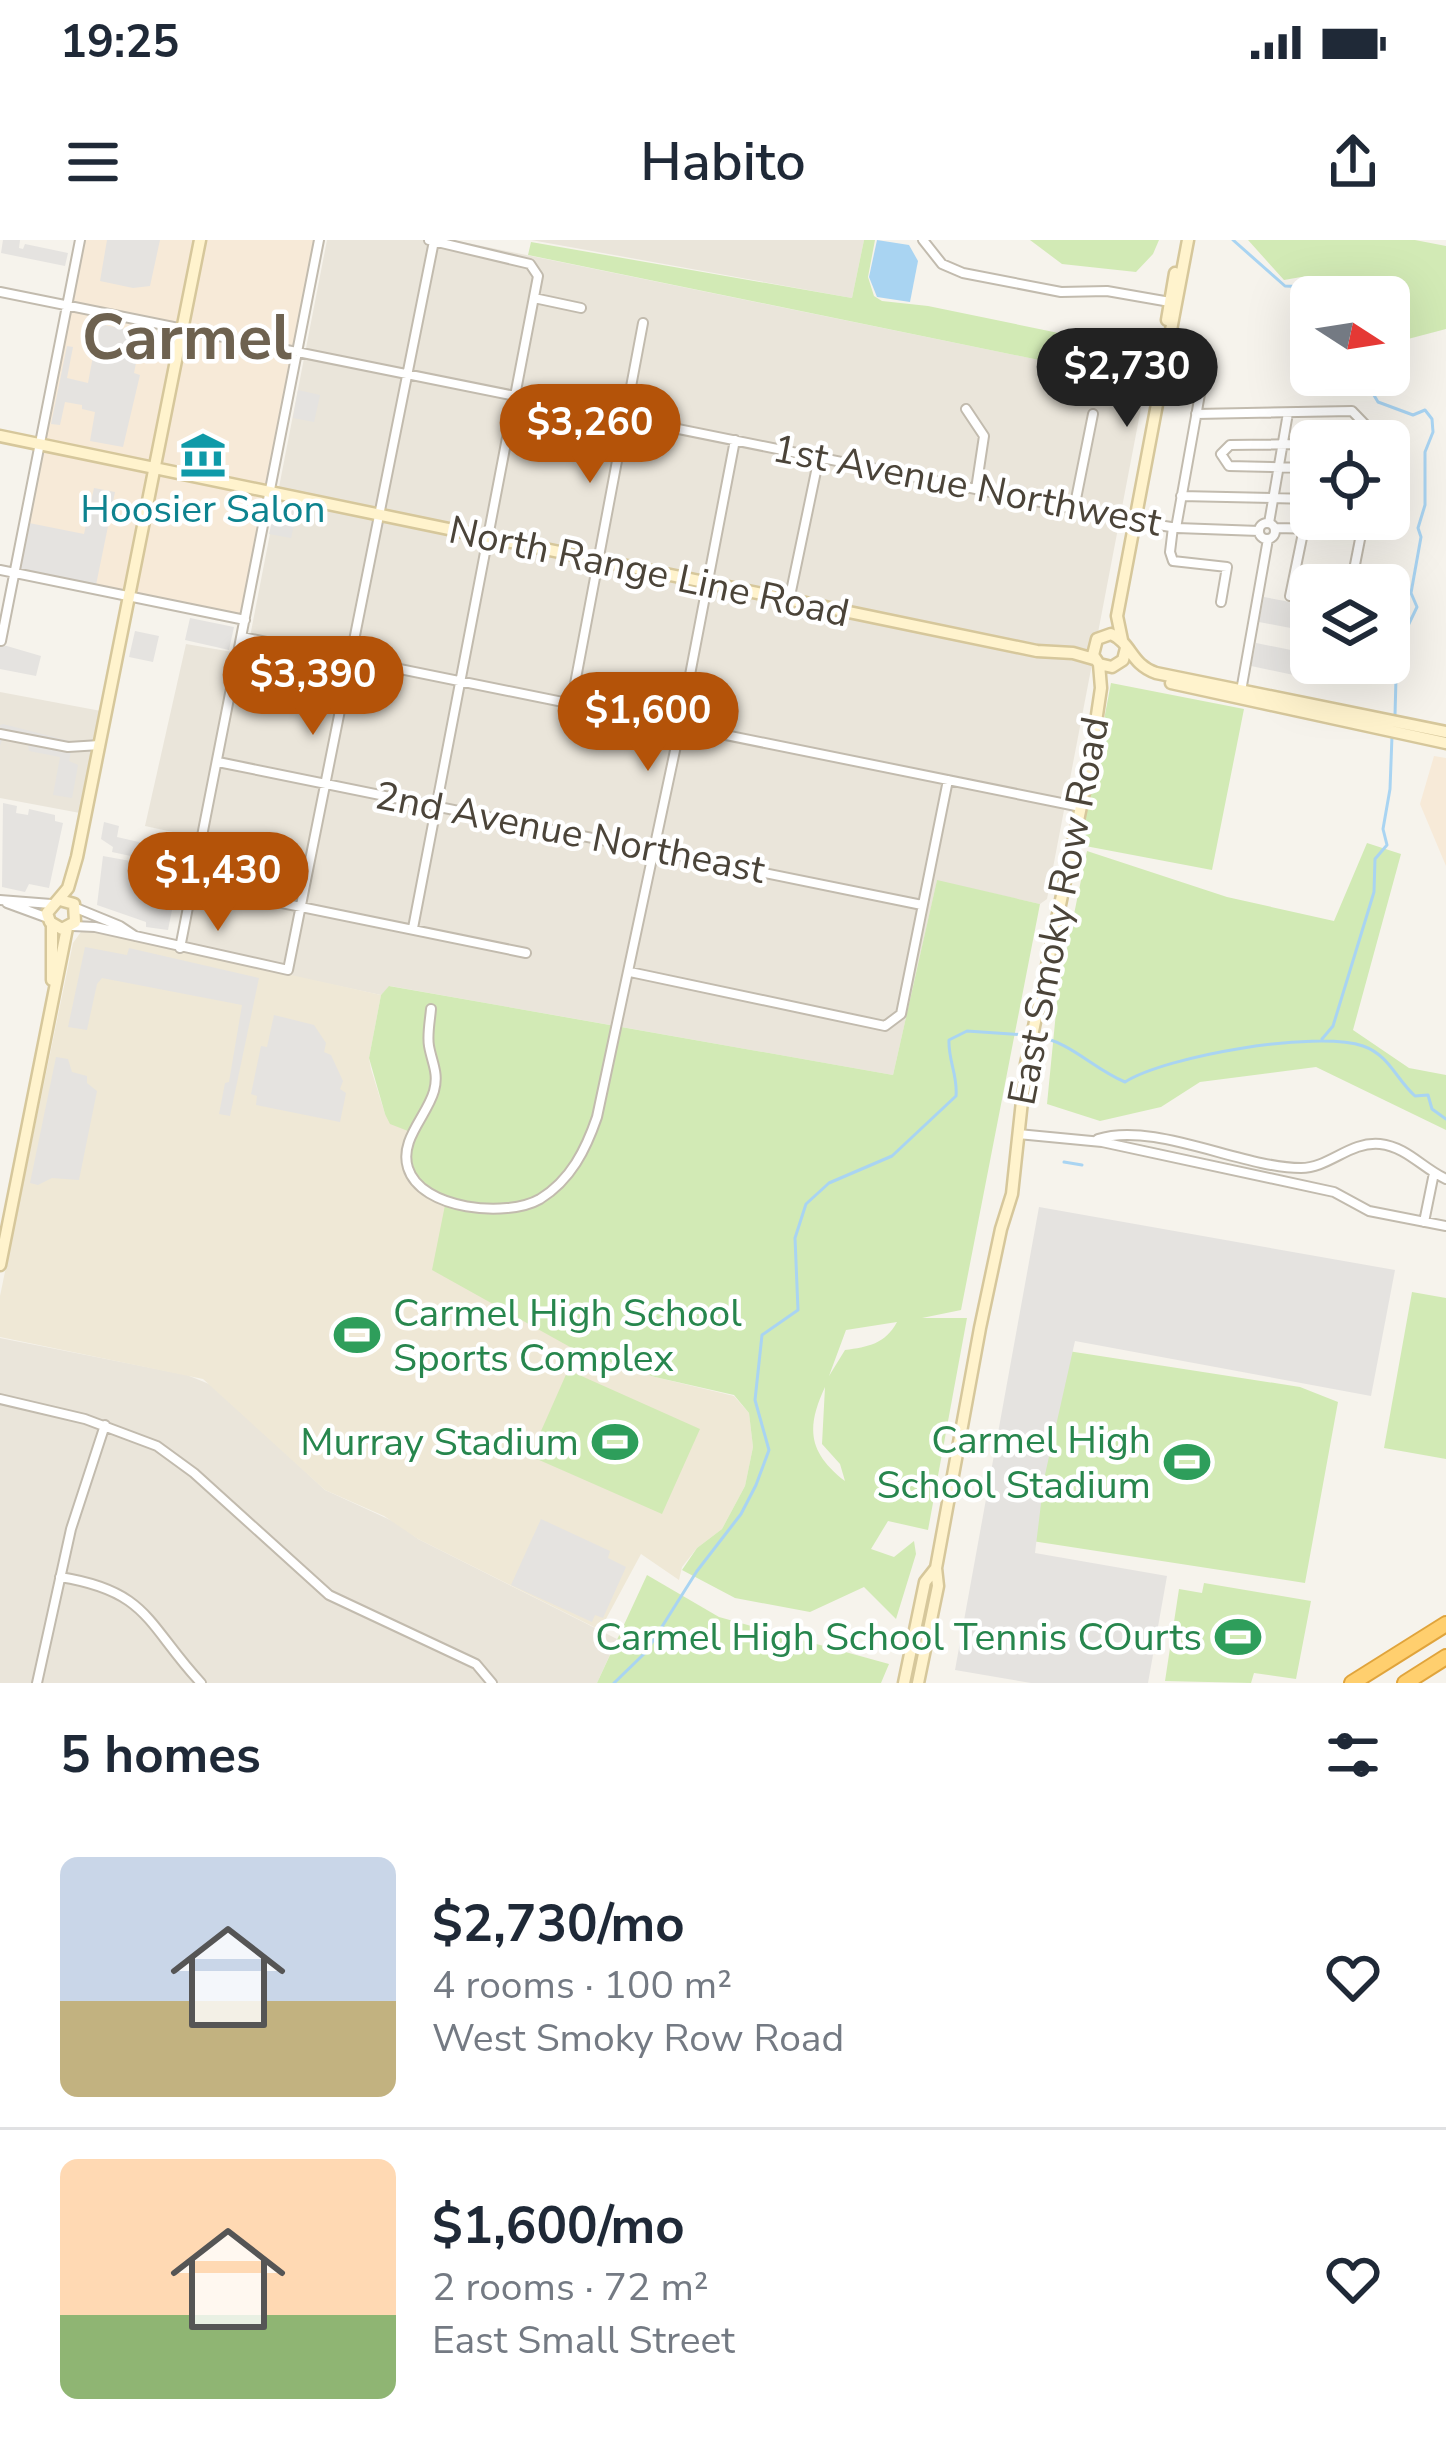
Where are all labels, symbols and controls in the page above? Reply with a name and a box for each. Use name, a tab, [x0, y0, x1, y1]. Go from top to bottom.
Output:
text: 19:25	[60, 12, 179, 73]
text: Habito	[640, 125, 806, 199]
icon: menu	[60, 129, 126, 195]
icon: share	[1320, 129, 1386, 195]
north arrow	[1290, 276, 1410, 396]
map controls	[1290, 276, 1410, 684]
district label: Carmel	[82, 295, 292, 381]
pin: $2,730	[1029, 328, 1225, 430]
text: $2,730	[1064, 340, 1190, 393]
pin: $3,260	[492, 384, 688, 486]
text: $3,260	[527, 396, 653, 449]
button: locate	[1290, 420, 1410, 540]
street label: 1st Avenue Northwest	[768, 422, 1166, 550]
museum icon: Hoosier Salon	[178, 430, 228, 480]
place label: Hoosier Salon	[80, 483, 326, 536]
street label: North Range Line Road	[444, 504, 854, 640]
button: layers	[1290, 564, 1410, 684]
pin: $3,390	[215, 636, 411, 738]
text: $3,390	[250, 648, 376, 701]
pin: $1,600	[550, 672, 746, 774]
text: $1,600	[585, 684, 711, 737]
street label: East Smoky Row Road	[995, 713, 1123, 1109]
street label: 2nd Avenue Northeast	[371, 769, 770, 897]
pin: $1,430	[120, 832, 316, 934]
text: $1,430	[155, 844, 281, 897]
place label: Carmel High School Sports Complex	[393, 1287, 742, 1385]
sports icon: Carmel High School Sports Complex	[332, 1310, 382, 1360]
place label: Carmel High School Stadium	[877, 1414, 1151, 1512]
place label: Murray Stadium	[300, 1416, 579, 1469]
sports icon: Murray Stadium	[590, 1417, 640, 1467]
sports icon: Carmel High School Stadium	[1162, 1437, 1212, 1487]
place label: Carmel High School Tennis COurts	[595, 1611, 1202, 1664]
sports icon: Carmel High School Tennis COurts	[1213, 1612, 1263, 1662]
text: 5 homes	[60, 1720, 261, 1790]
icon: filters	[1320, 1722, 1386, 1788]
text: $2,730/mo	[432, 1889, 685, 1959]
icon: home	[156, 1905, 300, 2049]
icon: heart	[1320, 1944, 1386, 2010]
text: 4 rooms · 100 m²	[432, 1959, 732, 2012]
text: West Smoky Row Road	[432, 2012, 844, 2065]
text: $1,600/mo	[432, 2191, 685, 2261]
icon: home	[156, 2207, 300, 2351]
icon: heart	[1320, 2246, 1386, 2312]
text: 2 rooms · 72 m²	[432, 2261, 709, 2314]
text: East Small Street	[432, 2314, 735, 2367]

